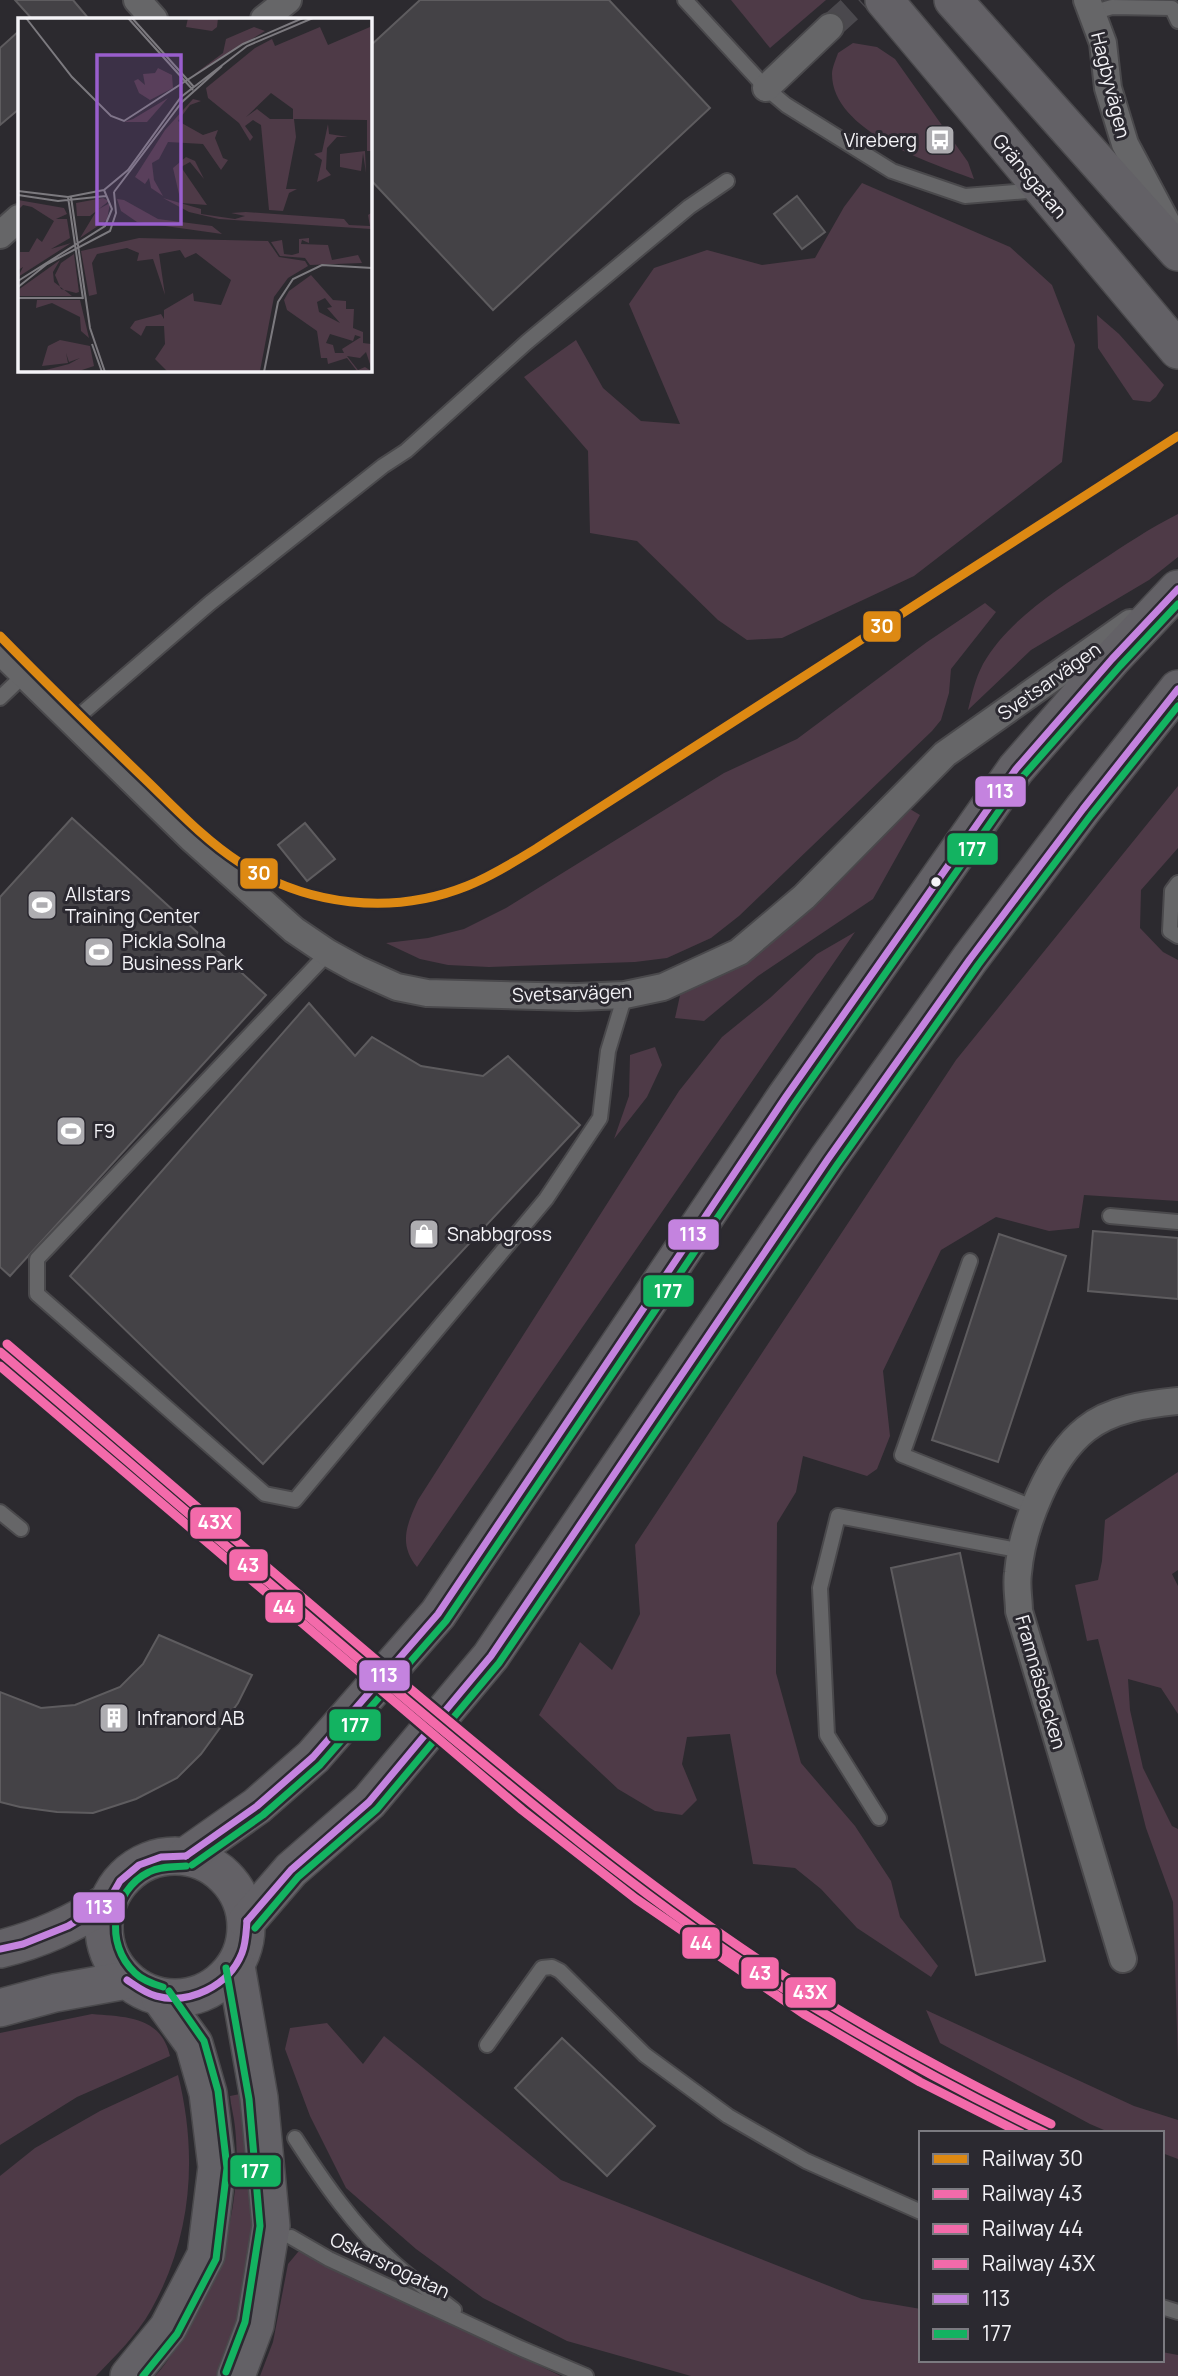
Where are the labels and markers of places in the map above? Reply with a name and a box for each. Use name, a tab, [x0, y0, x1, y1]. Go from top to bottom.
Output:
bus stop icon: Vireberg	[923, 123, 957, 157]
place label: Vireberg	[844, 127, 917, 153]
unlabelled marker	[929, 875, 943, 889]
place label: Allstars Training Center	[65, 881, 200, 929]
sports icon: Allstars Training Center	[25, 888, 59, 922]
place label: Pickla Solna Business Park	[122, 928, 244, 976]
sports icon: Pickla Solna Business Park	[82, 935, 116, 969]
sports icon: F9	[54, 1114, 88, 1148]
place label: F9	[94, 1118, 115, 1144]
shop icon: Snabbgross	[407, 1217, 441, 1251]
place label: Snabbgross	[447, 1221, 552, 1247]
building icon: Infranord AB	[97, 1701, 131, 1735]
place label: Infranord AB	[137, 1705, 245, 1731]

